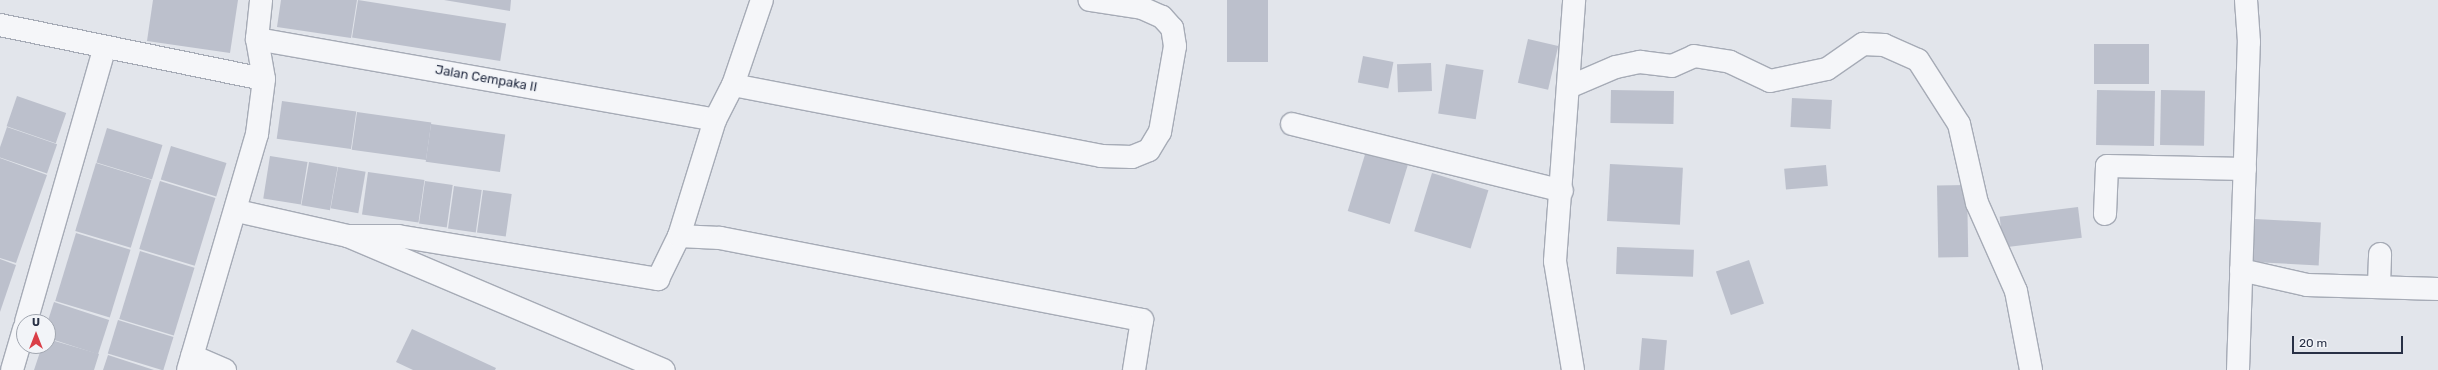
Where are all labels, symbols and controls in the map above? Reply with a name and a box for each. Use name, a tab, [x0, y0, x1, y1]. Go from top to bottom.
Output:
street label: Jalan Cempaka II	[434, 62, 538, 96]
north arrow	[16, 314, 56, 354]
text: U	[32, 316, 40, 329]
scale bar	[2294, 328, 2405, 354]
text: 20 m	[2299, 336, 2327, 350]

